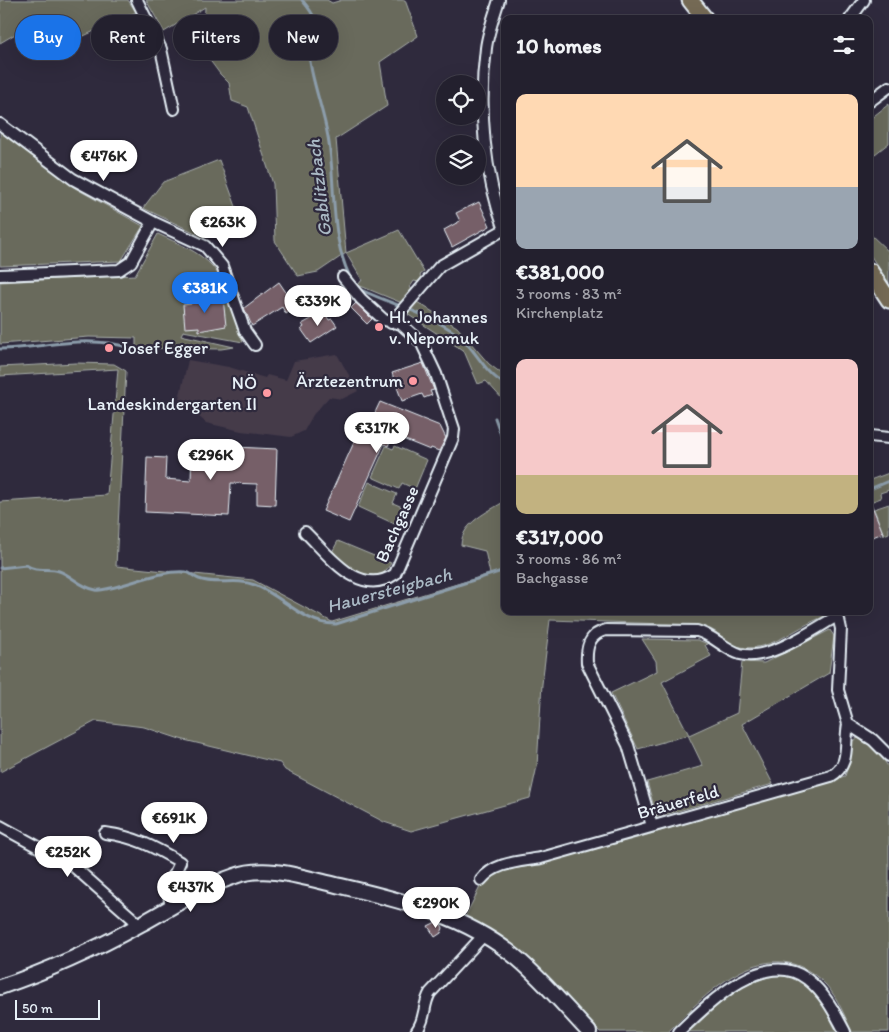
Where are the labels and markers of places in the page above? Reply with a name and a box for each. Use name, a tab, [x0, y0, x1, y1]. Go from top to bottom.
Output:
pin: €476K	[69, 140, 139, 182]
pin: €263K	[188, 206, 258, 248]
pin: €381K	[170, 272, 240, 314]
pin: €339K	[283, 284, 353, 327]
place label: Hl. Johannes v. Nepomuk	[389, 306, 488, 349]
marker: Hl. Johannes v. Nepomuk	[373, 321, 385, 333]
place label: Josef Egger	[119, 337, 208, 359]
marker: Josef Egger	[103, 342, 115, 354]
place label: Ärztezentrum	[296, 370, 404, 392]
place label: NÖ Landeskindergarten II	[87, 372, 257, 415]
marker: Ärztezentrum	[407, 375, 419, 387]
marker: NÖ Landeskindergarten II	[261, 387, 273, 399]
pin: €317K	[342, 412, 412, 454]
pin: €296K	[176, 438, 246, 481]
pin: €691K	[139, 802, 209, 844]
pin: €252K	[33, 836, 103, 878]
pin: €437K	[156, 870, 226, 913]
pin: €290K	[401, 886, 471, 929]

